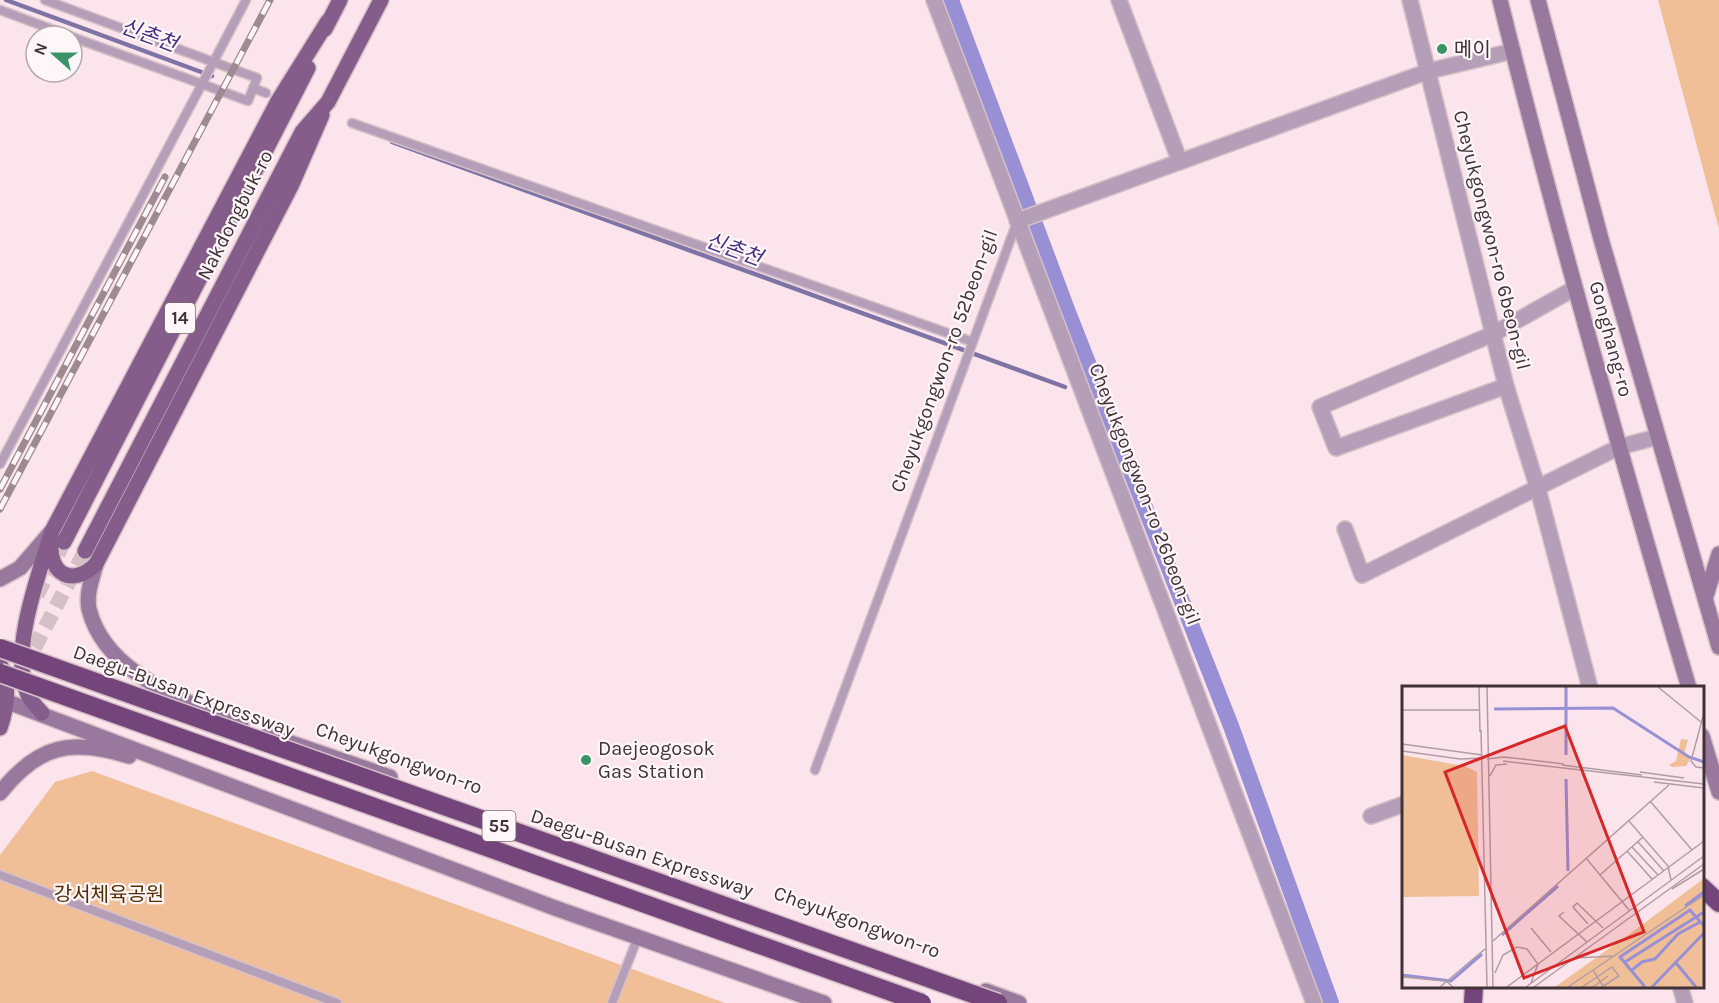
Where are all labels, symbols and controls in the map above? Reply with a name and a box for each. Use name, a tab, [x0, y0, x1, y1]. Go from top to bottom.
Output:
water label: 신촌천	[118, 14, 183, 57]
north arrow	[24, 24, 84, 84]
place label: 메이	[1454, 38, 1491, 61]
text: N	[30, 40, 51, 58]
marker: 메이	[1435, 42, 1449, 56]
street label: Cheyukgongwon-ro 6beon-gil	[1449, 108, 1535, 372]
street label: Nakdongbuk-ro	[192, 146, 278, 284]
street label: Cheyukgongwon-ro 52beon-gil	[886, 226, 1002, 496]
water label: 신촌천	[703, 228, 768, 271]
street label: Gonghang-ro	[1585, 279, 1637, 399]
road number: 14	[165, 303, 195, 333]
street label: Cheyukgongwon-ro 26beon-gil	[1084, 360, 1206, 628]
street label: Daegu-Busan Expressway	[70, 640, 298, 742]
inset map	[1402, 686, 1704, 988]
street label: Cheyukgongwon-ro	[313, 717, 485, 799]
place label: Daejeogosok Gas Station	[598, 737, 715, 783]
marker: Daejeogosok Gas Station	[579, 753, 593, 767]
street label: Daegu-Busan Expressway	[528, 804, 756, 902]
road number: 55	[482, 811, 516, 841]
street label: Cheyukgongwon-ro	[771, 881, 943, 963]
park label: 강서체육공원	[54, 883, 164, 906]

